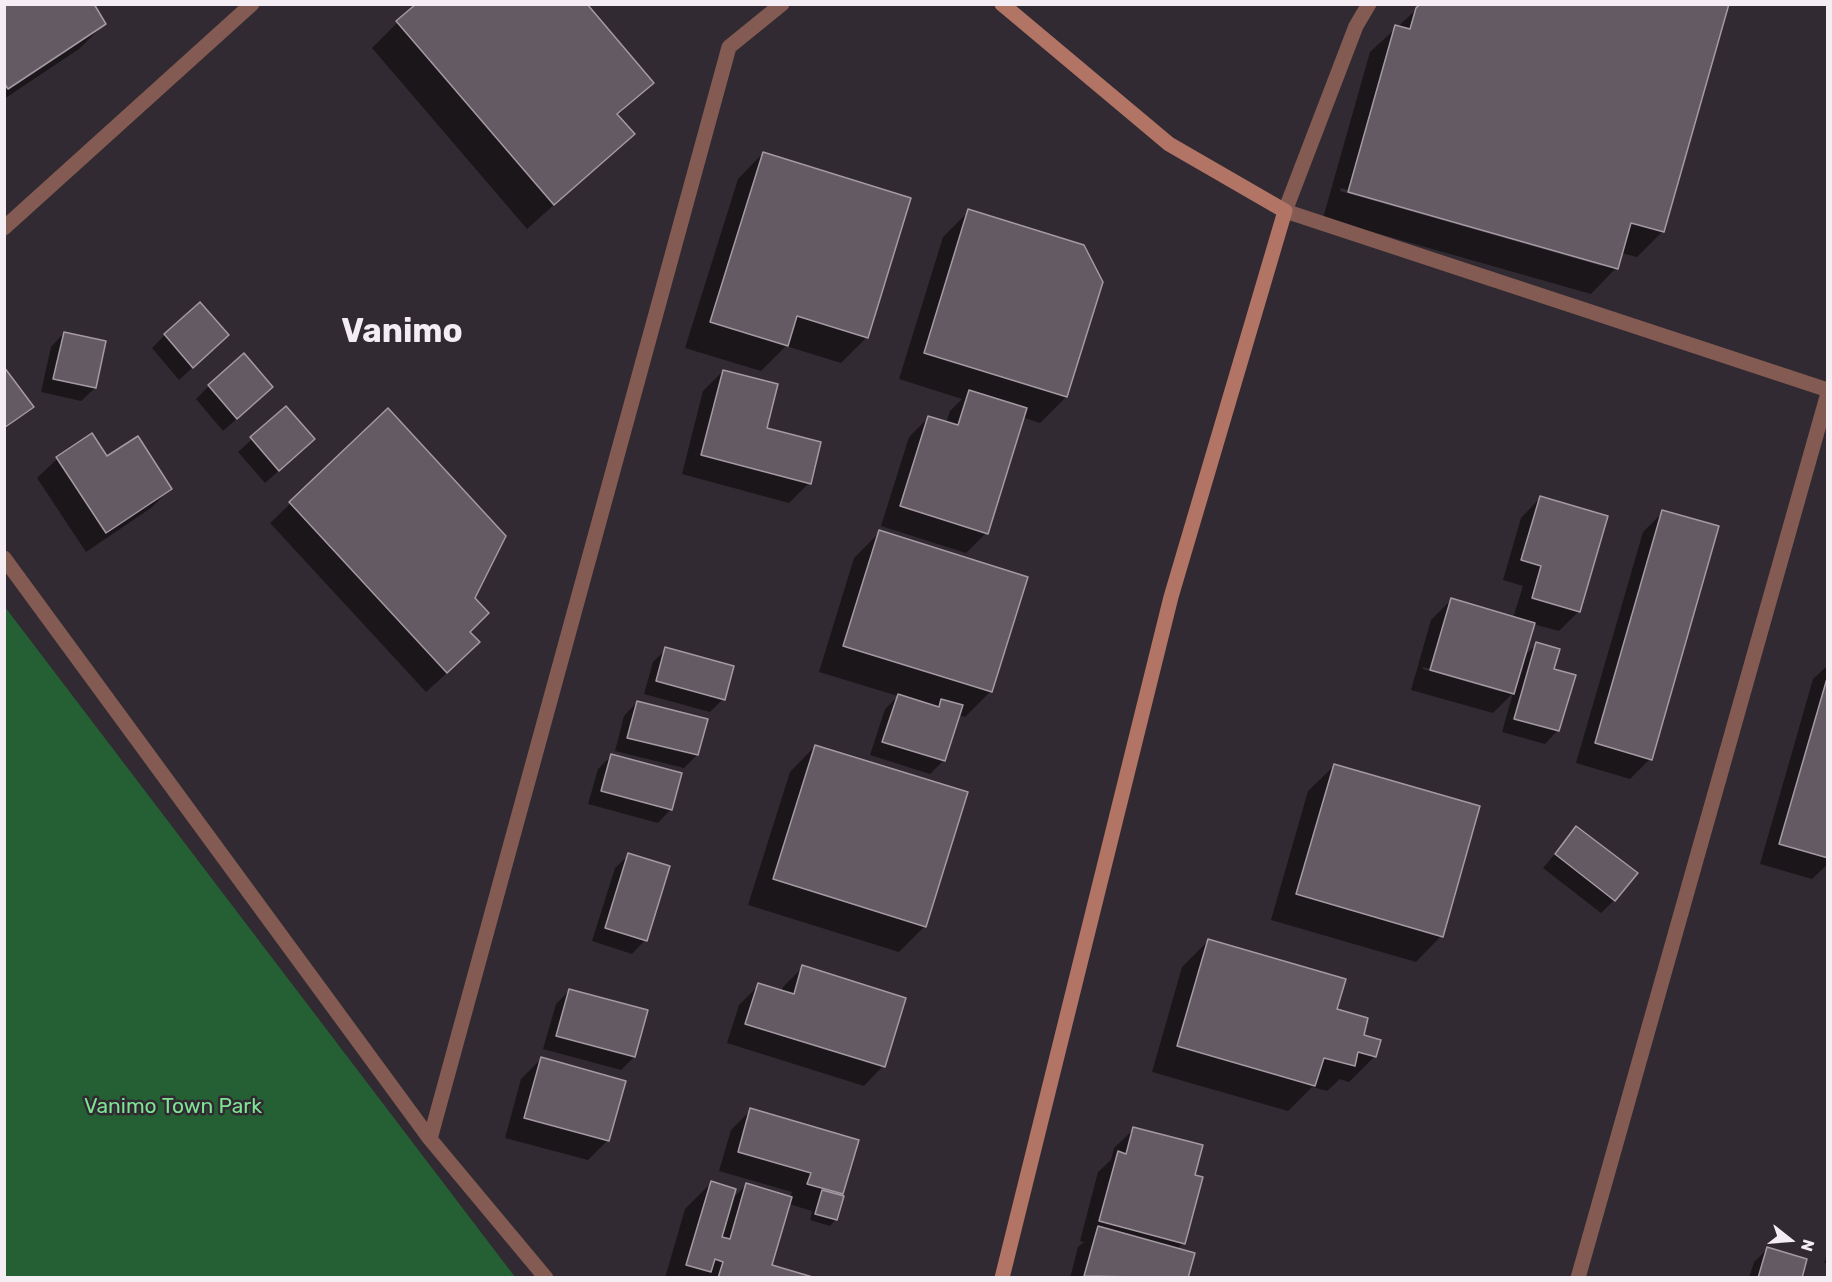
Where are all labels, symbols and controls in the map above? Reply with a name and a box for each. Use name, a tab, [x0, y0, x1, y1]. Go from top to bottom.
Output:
district label: Vanimo	[341, 312, 463, 352]
park label: Vanimo Town Park	[84, 1094, 262, 1120]
north arrow	[1760, 1210, 1820, 1270]
text: N	[1797, 1237, 1818, 1254]

